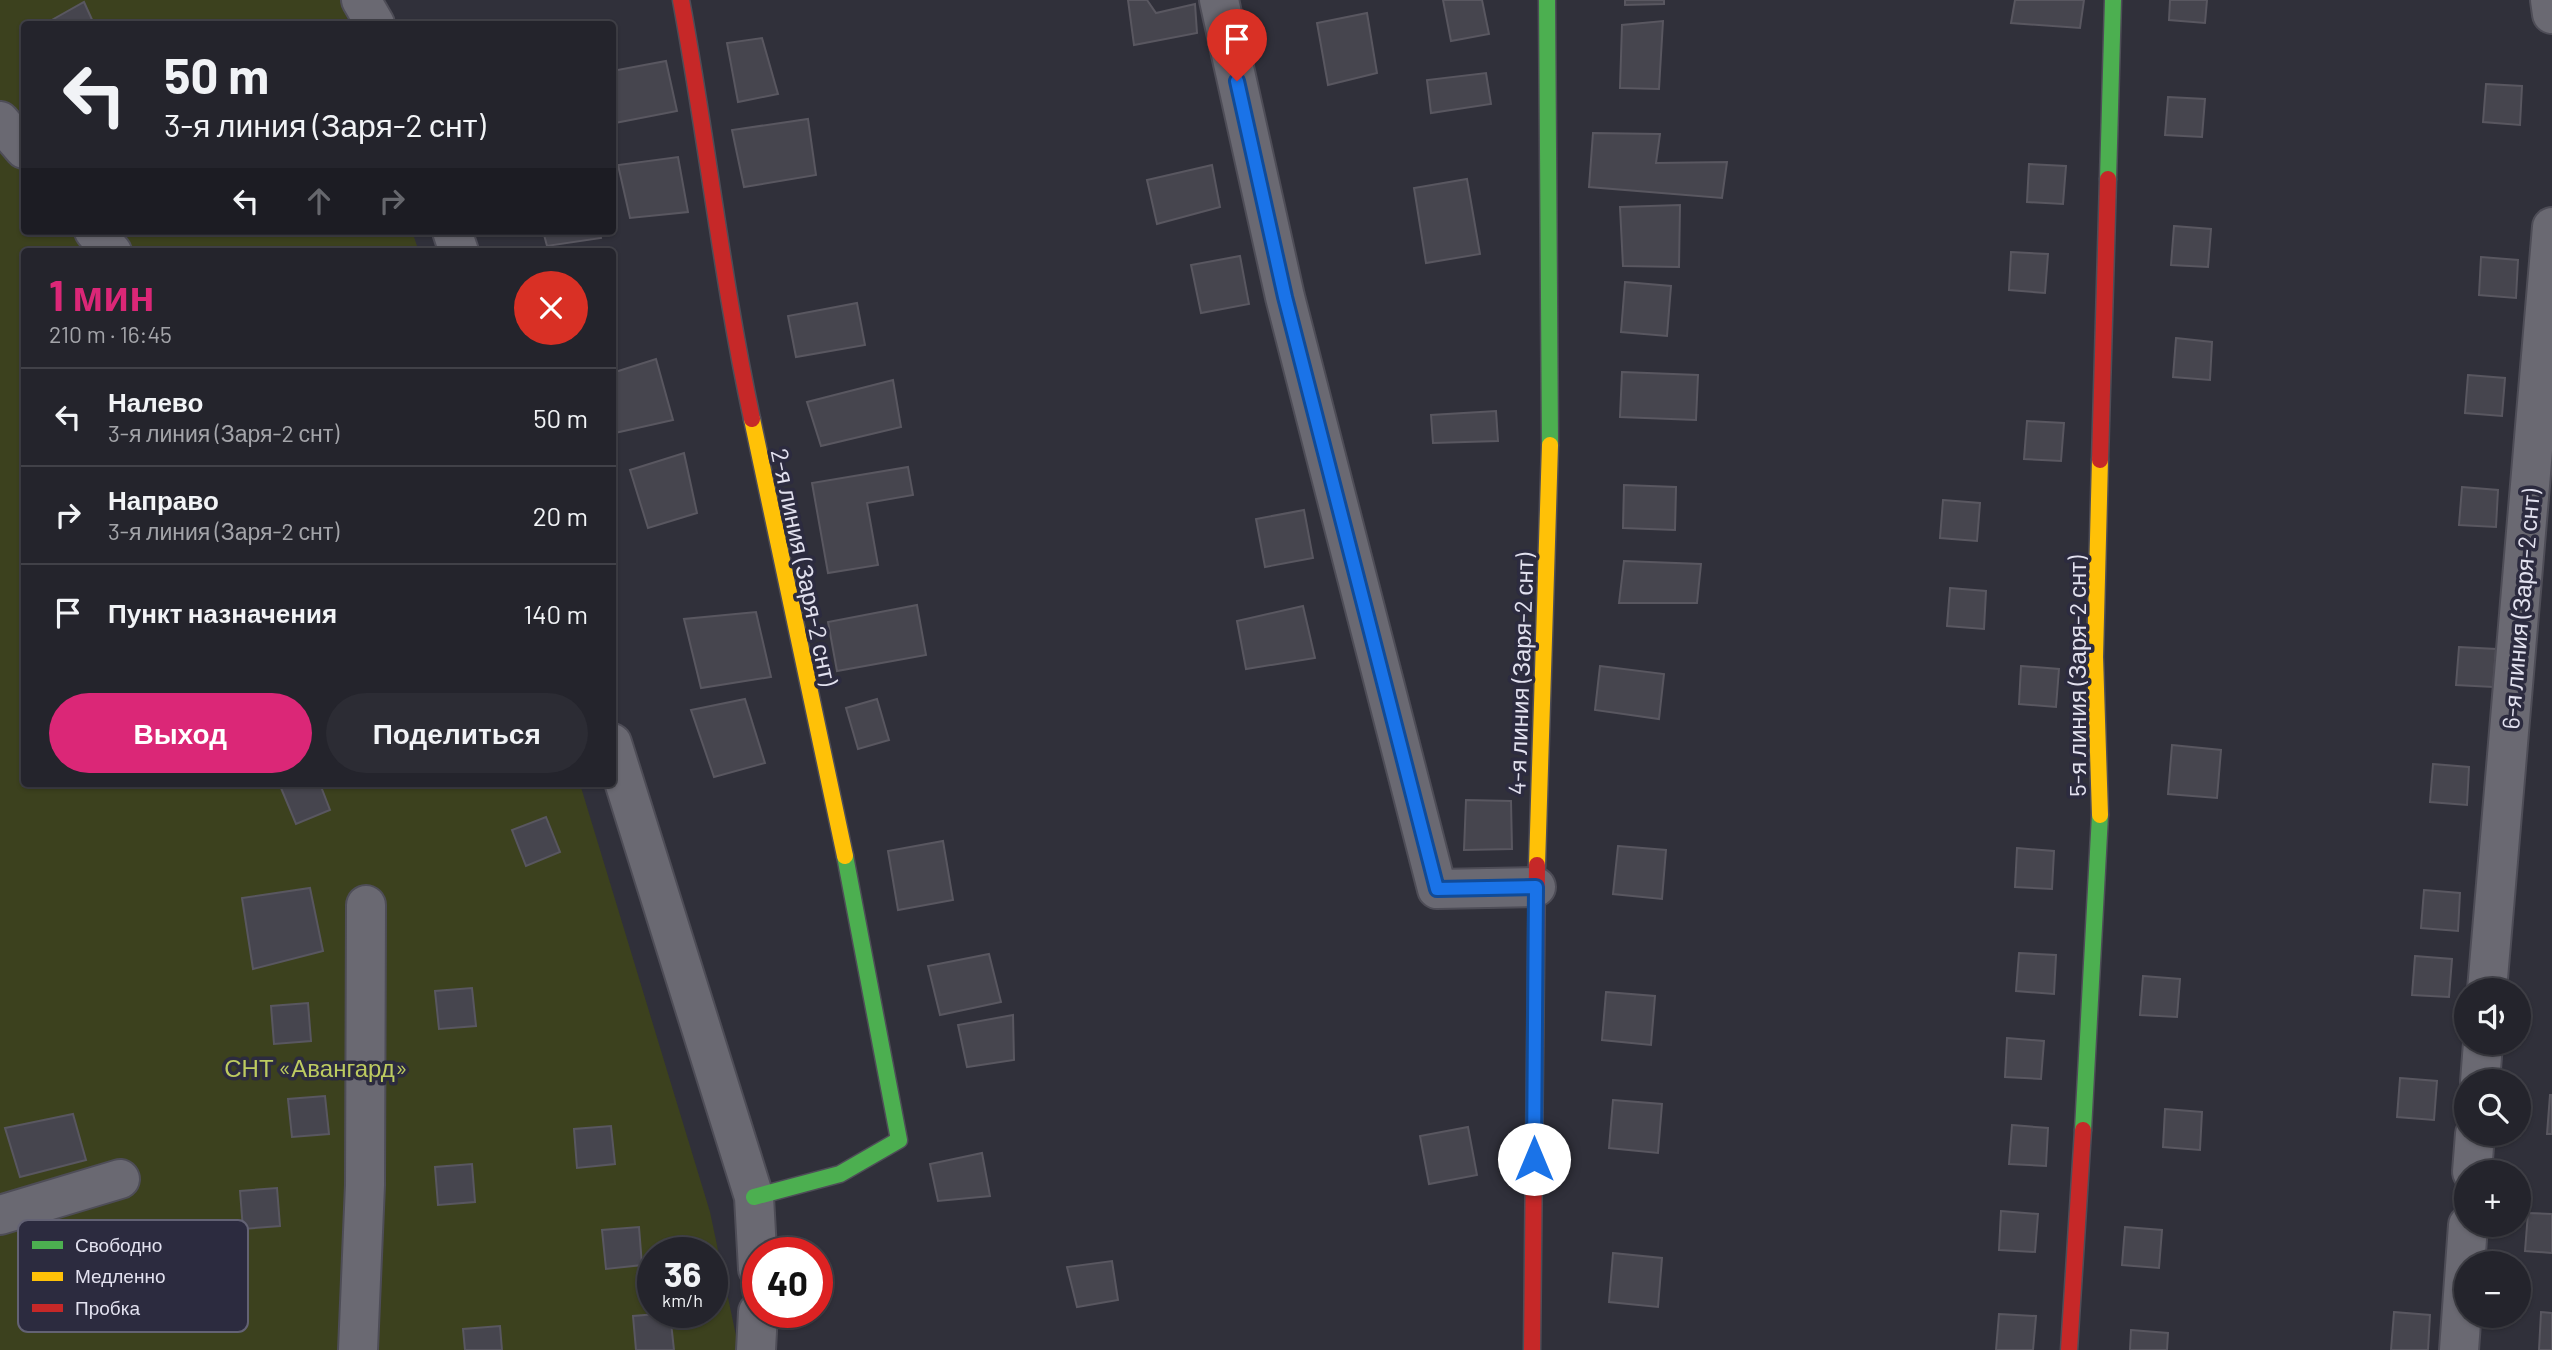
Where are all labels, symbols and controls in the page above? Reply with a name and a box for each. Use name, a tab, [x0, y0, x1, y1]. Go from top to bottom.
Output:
pin	[1207, 9, 1267, 81]
icon: arrive	[1218, 20, 1256, 58]
text: 50 m	[164, 45, 269, 104]
icon: left	[49, 49, 140, 140]
text: 3-я линия (Заря-2 снт)	[164, 105, 486, 143]
icon: left	[227, 182, 265, 220]
icon: ahead	[300, 182, 338, 220]
icon: right	[373, 182, 411, 220]
text: 1 мин	[49, 269, 155, 319]
button: close	[514, 271, 588, 345]
text: 210 m · 16:45	[49, 320, 172, 348]
text: Налево	[108, 386, 203, 417]
icon: left	[49, 398, 87, 436]
text: 50 m	[533, 402, 588, 433]
text: 3-я линия (Заря-2 снт)	[108, 419, 339, 447]
street label: 2-я линия (Заря-2 снт)	[766, 446, 844, 689]
text: Направо	[108, 484, 219, 515]
street label: 6-я линия (Заря-2 снт)	[2495, 487, 2545, 730]
icon: right	[49, 496, 87, 534]
text: 20 m	[533, 500, 588, 531]
text: 3-я линия (Заря-2 снт)	[108, 517, 339, 545]
street label: 4-я линия (Заря-2 снт)	[1501, 552, 1539, 796]
street label: 5-я линия (Заря-2 снт)	[2062, 555, 2091, 797]
icon: arrive	[49, 594, 87, 632]
text: Пункт назначения	[108, 597, 337, 628]
text: 140 m	[523, 598, 588, 629]
button: Выход	[49, 693, 312, 773]
button: Поделиться	[326, 693, 588, 773]
map controls	[2454, 978, 2531, 1328]
button: sound	[2454, 978, 2531, 1055]
park label: СНТ «Авангард»	[224, 1053, 408, 1082]
button: search	[2454, 1069, 2531, 1146]
position arrow	[1497, 1122, 1571, 1196]
button: +	[2454, 1160, 2531, 1237]
legend	[18, 1220, 248, 1332]
text: Свободно	[75, 1233, 162, 1256]
speed limit sign: 40	[742, 1237, 833, 1328]
button: −	[2454, 1251, 2531, 1328]
text: 36	[664, 1252, 701, 1294]
text: Медленно	[75, 1264, 165, 1287]
text: km/h	[662, 1289, 703, 1311]
text: Пробка	[75, 1296, 140, 1319]

